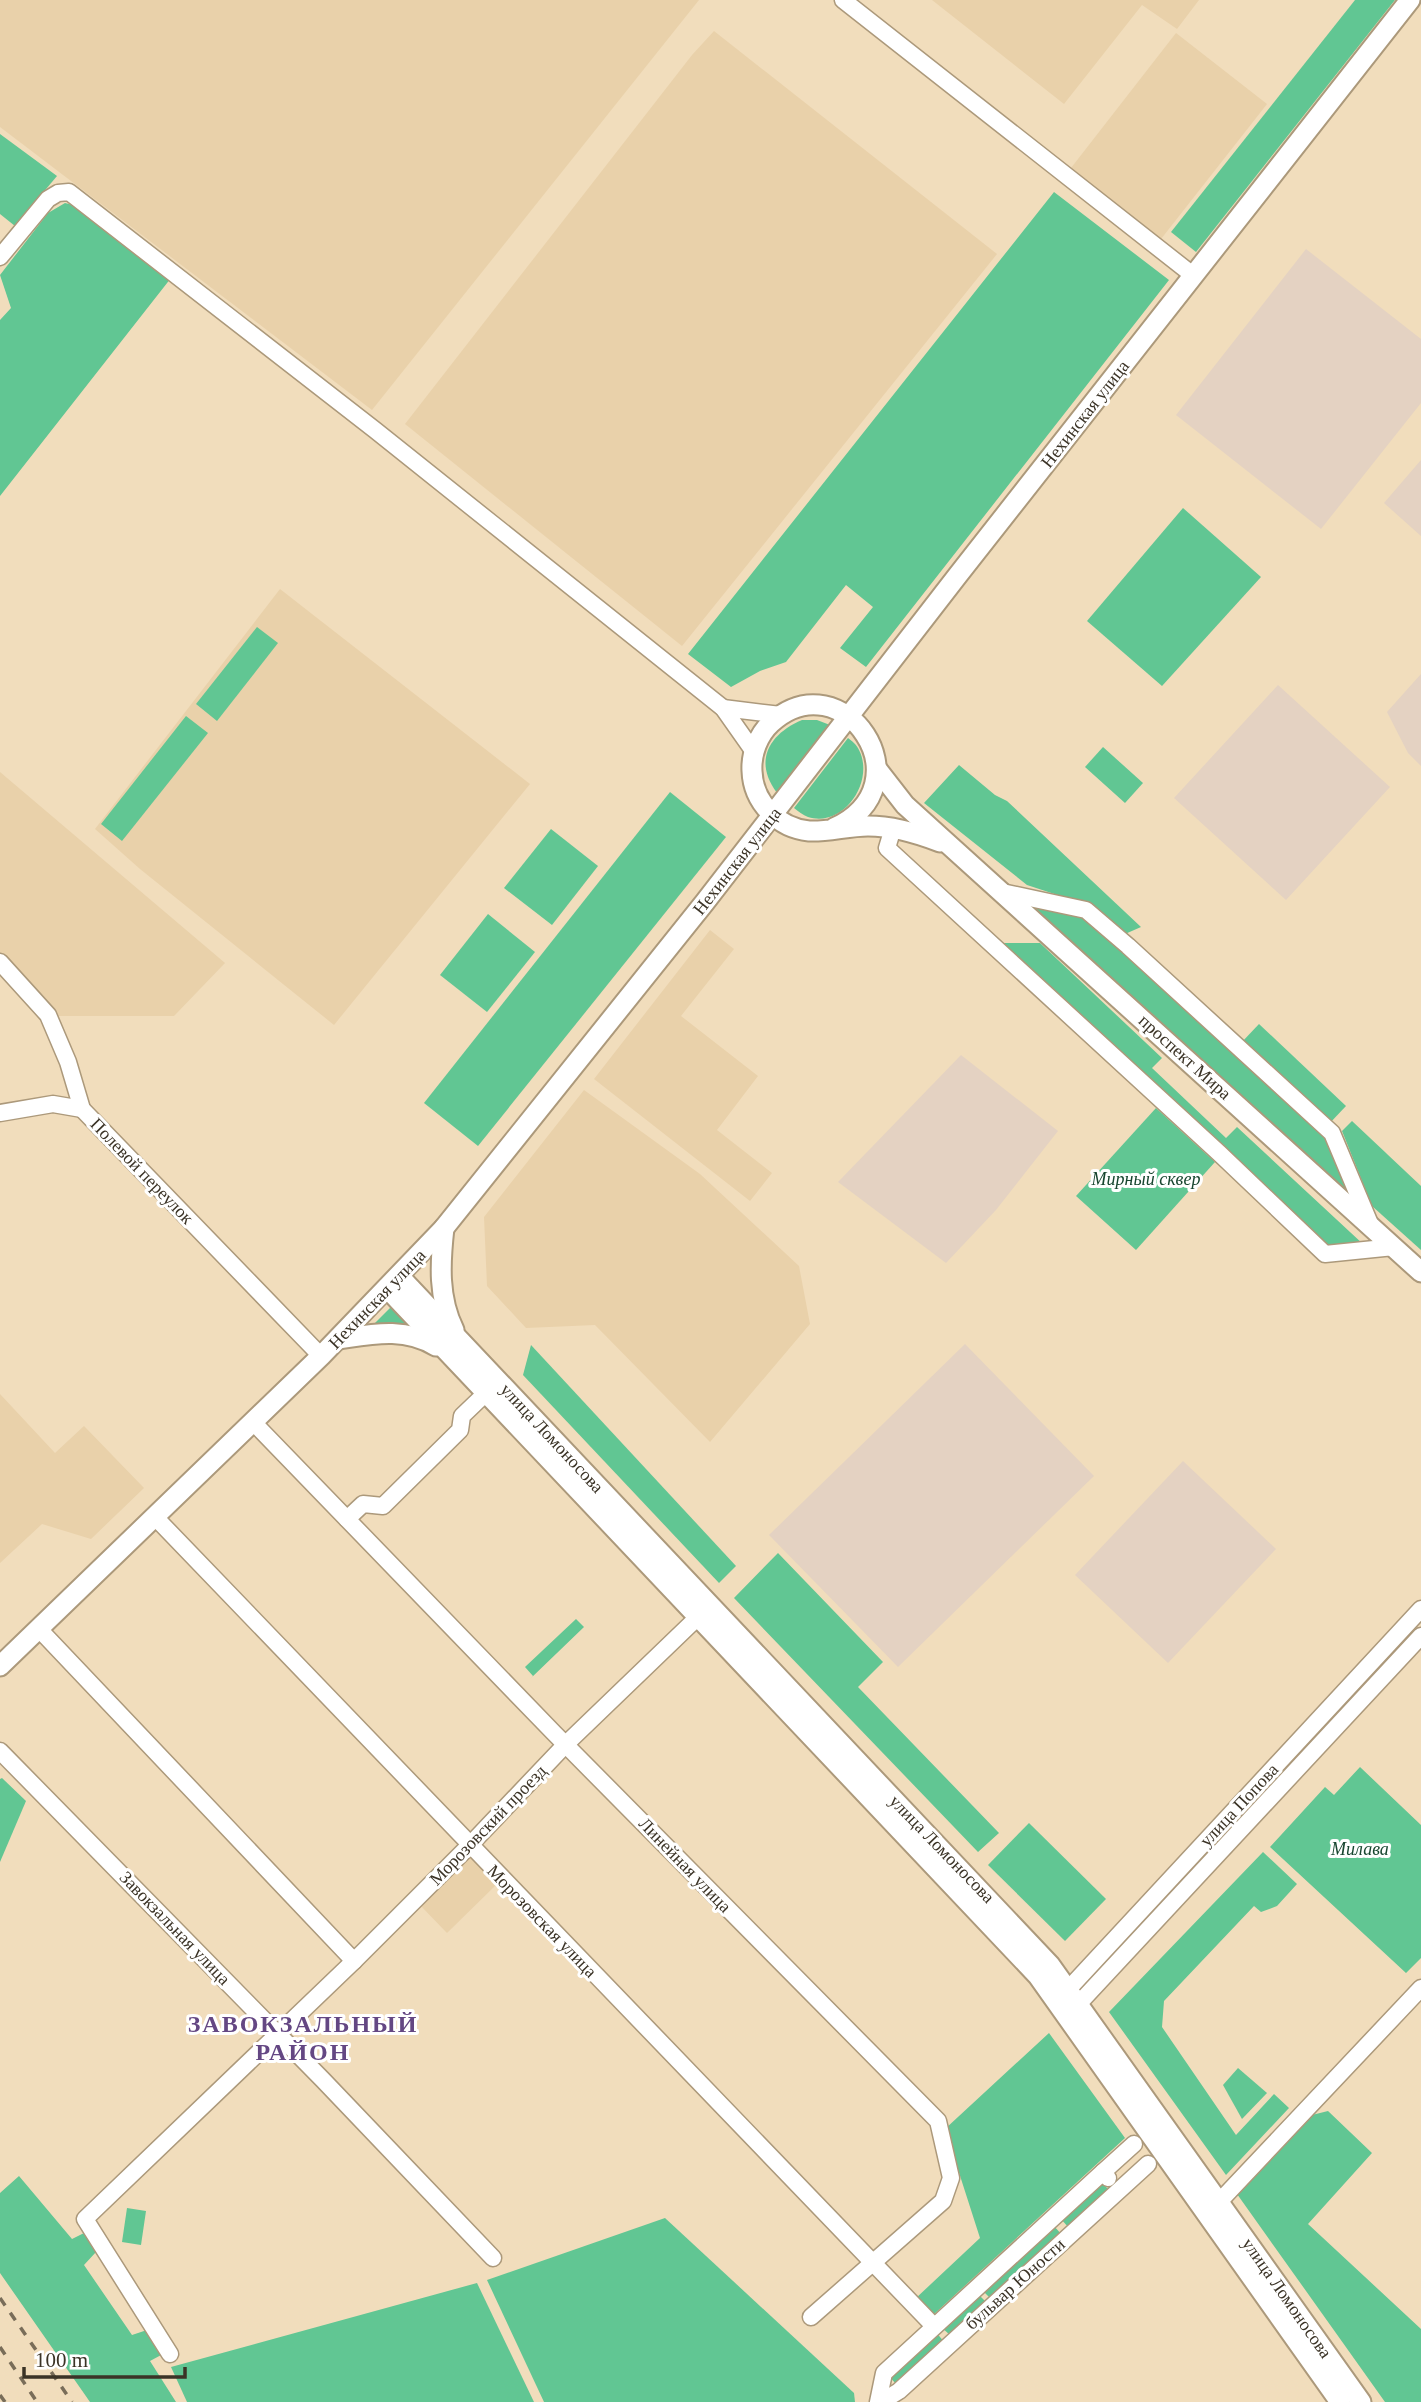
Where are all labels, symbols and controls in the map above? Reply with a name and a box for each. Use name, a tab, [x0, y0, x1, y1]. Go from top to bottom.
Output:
street label: Нехинская улица	[1037, 356, 1133, 472]
street label: Нехинская улица	[689, 803, 785, 919]
street label: проспект Мира	[1135, 1010, 1235, 1104]
street label: Полевой переулок	[86, 1114, 198, 1228]
park label: Мирный сквер	[1091, 1169, 1200, 1189]
street label: Нехинская улица	[324, 1245, 430, 1353]
street label: улица Ломоносова	[496, 1379, 608, 1497]
street label: улица Попова	[1196, 1759, 1282, 1851]
street label: Морозовский проезд	[425, 1761, 551, 1889]
street label: улица Ломоносова	[885, 1791, 999, 1907]
street label: Линейная улица	[635, 1813, 735, 1917]
park label: Милава	[1330, 1839, 1389, 1859]
street label: Морозовская улица	[483, 1861, 601, 1981]
street label: Завокзальная улица	[116, 1867, 234, 1989]
district label: ЗАВОКЗАЛЬНЫЙ РАЙОН	[188, 2011, 418, 2065]
street label: бульвар Юности	[961, 2234, 1069, 2334]
street label: улица Ломоносова	[1238, 2234, 1336, 2362]
scale bar	[24, 2336, 186, 2380]
text: 100 m	[35, 2348, 88, 2372]

